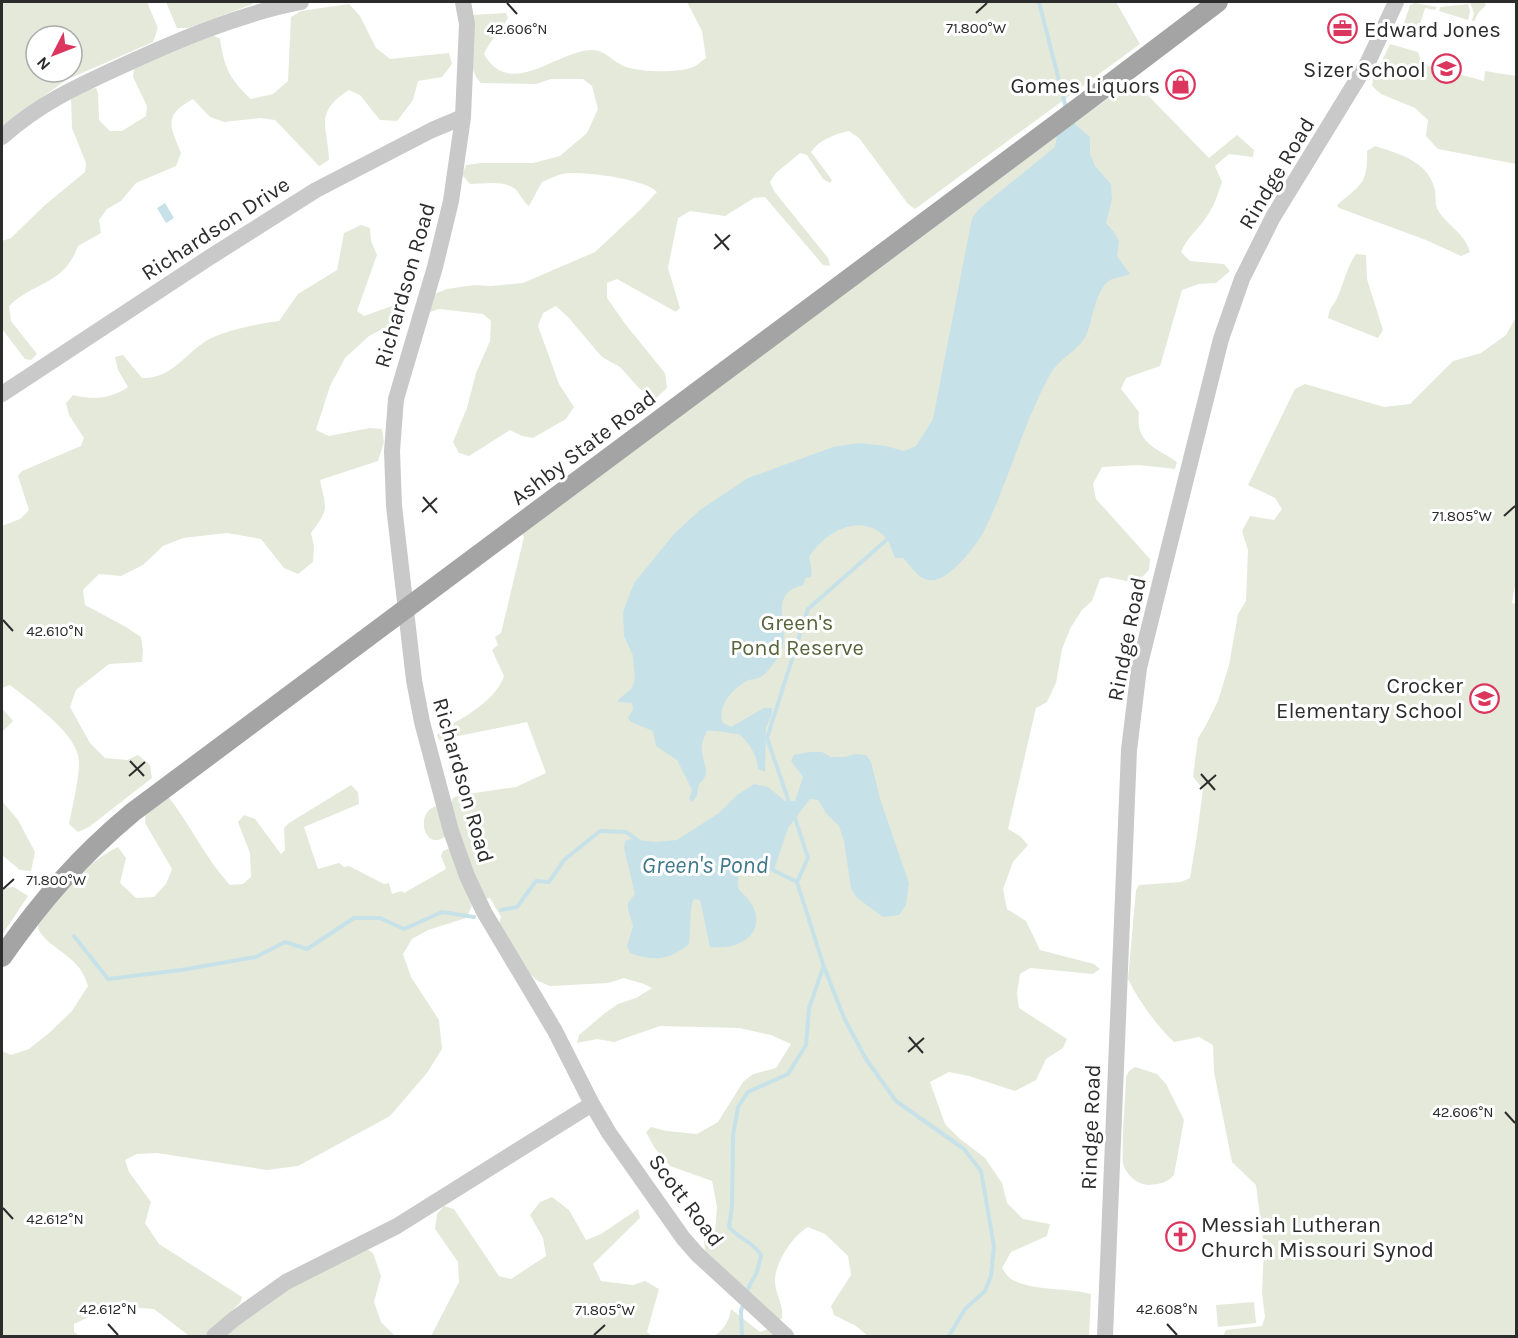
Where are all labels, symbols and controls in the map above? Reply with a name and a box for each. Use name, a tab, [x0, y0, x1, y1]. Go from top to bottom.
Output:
office icon: Edward Jones	[1327, 13, 1359, 45]
place label: Edward Jones	[1364, 17, 1501, 43]
text: 71.800°W	[946, 19, 1007, 37]
text: 42.606°N	[486, 20, 548, 38]
north arrow	[24, 24, 84, 84]
text: N	[32, 53, 54, 74]
school or university icon: Sizer School	[1431, 53, 1463, 85]
place label: Sizer School	[1303, 57, 1426, 83]
shop icon: Gomes Liquors	[1165, 69, 1197, 101]
place label: Gomes Liquors	[1011, 73, 1160, 99]
street label: Rindge Road	[1233, 113, 1320, 234]
street label: Richardson Drive	[137, 171, 294, 286]
street label: Richardson Road	[369, 200, 441, 371]
street label: Ashby State Road	[506, 385, 661, 511]
text: 71.805°W	[1432, 507, 1492, 525]
street label: Rindge Road	[1102, 575, 1152, 703]
park label: Green's Pond Reserve	[730, 610, 864, 661]
text: 42.610°N	[26, 622, 84, 640]
place label: Crocker Elementary School	[1276, 673, 1463, 724]
school or university icon: Crocker Elementary School	[1468, 682, 1500, 714]
street label: Richardson Road	[427, 695, 499, 866]
water label: Green's Pond	[642, 851, 768, 879]
text: 71.800°W	[26, 871, 87, 889]
street label: Rindge Road	[1076, 1064, 1106, 1190]
text: 42.606°N	[1432, 1103, 1494, 1121]
street label: Scott Road	[643, 1149, 729, 1252]
text: 42.612°N	[26, 1210, 84, 1228]
place label: Messiah Lutheran Church Missouri Synod	[1201, 1212, 1434, 1263]
church icon: Messiah Lutheran Church Missouri Synod	[1164, 1221, 1196, 1253]
text: 42.612°N	[79, 1300, 137, 1318]
text: 42.608°N	[1136, 1300, 1198, 1318]
text: 71.805°W	[575, 1301, 635, 1319]

